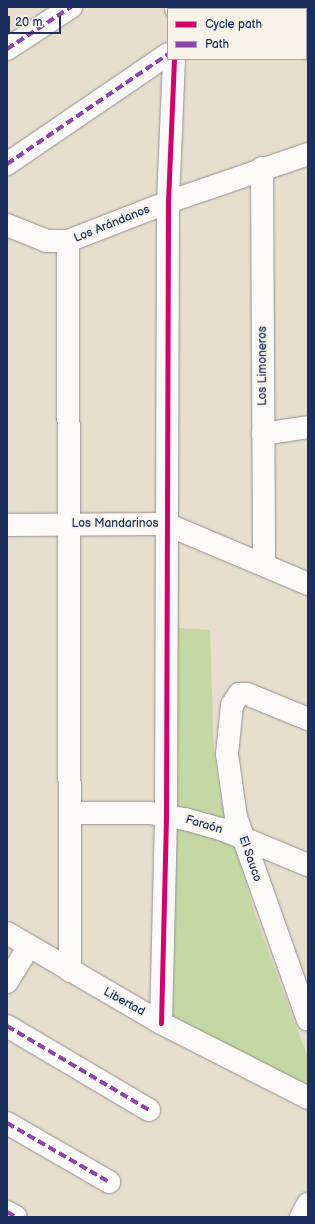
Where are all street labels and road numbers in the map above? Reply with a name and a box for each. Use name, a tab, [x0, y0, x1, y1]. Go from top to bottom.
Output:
street label: Los Arándanos	[72, 202, 152, 246]
street label: Los Limoneros	[256, 326, 270, 406]
street label: Los Mandarinos	[72, 517, 158, 531]
street label: Faraón	[184, 813, 224, 837]
street label: El Sauco	[235, 834, 265, 884]
street label: Libertad	[101, 985, 147, 1019]

